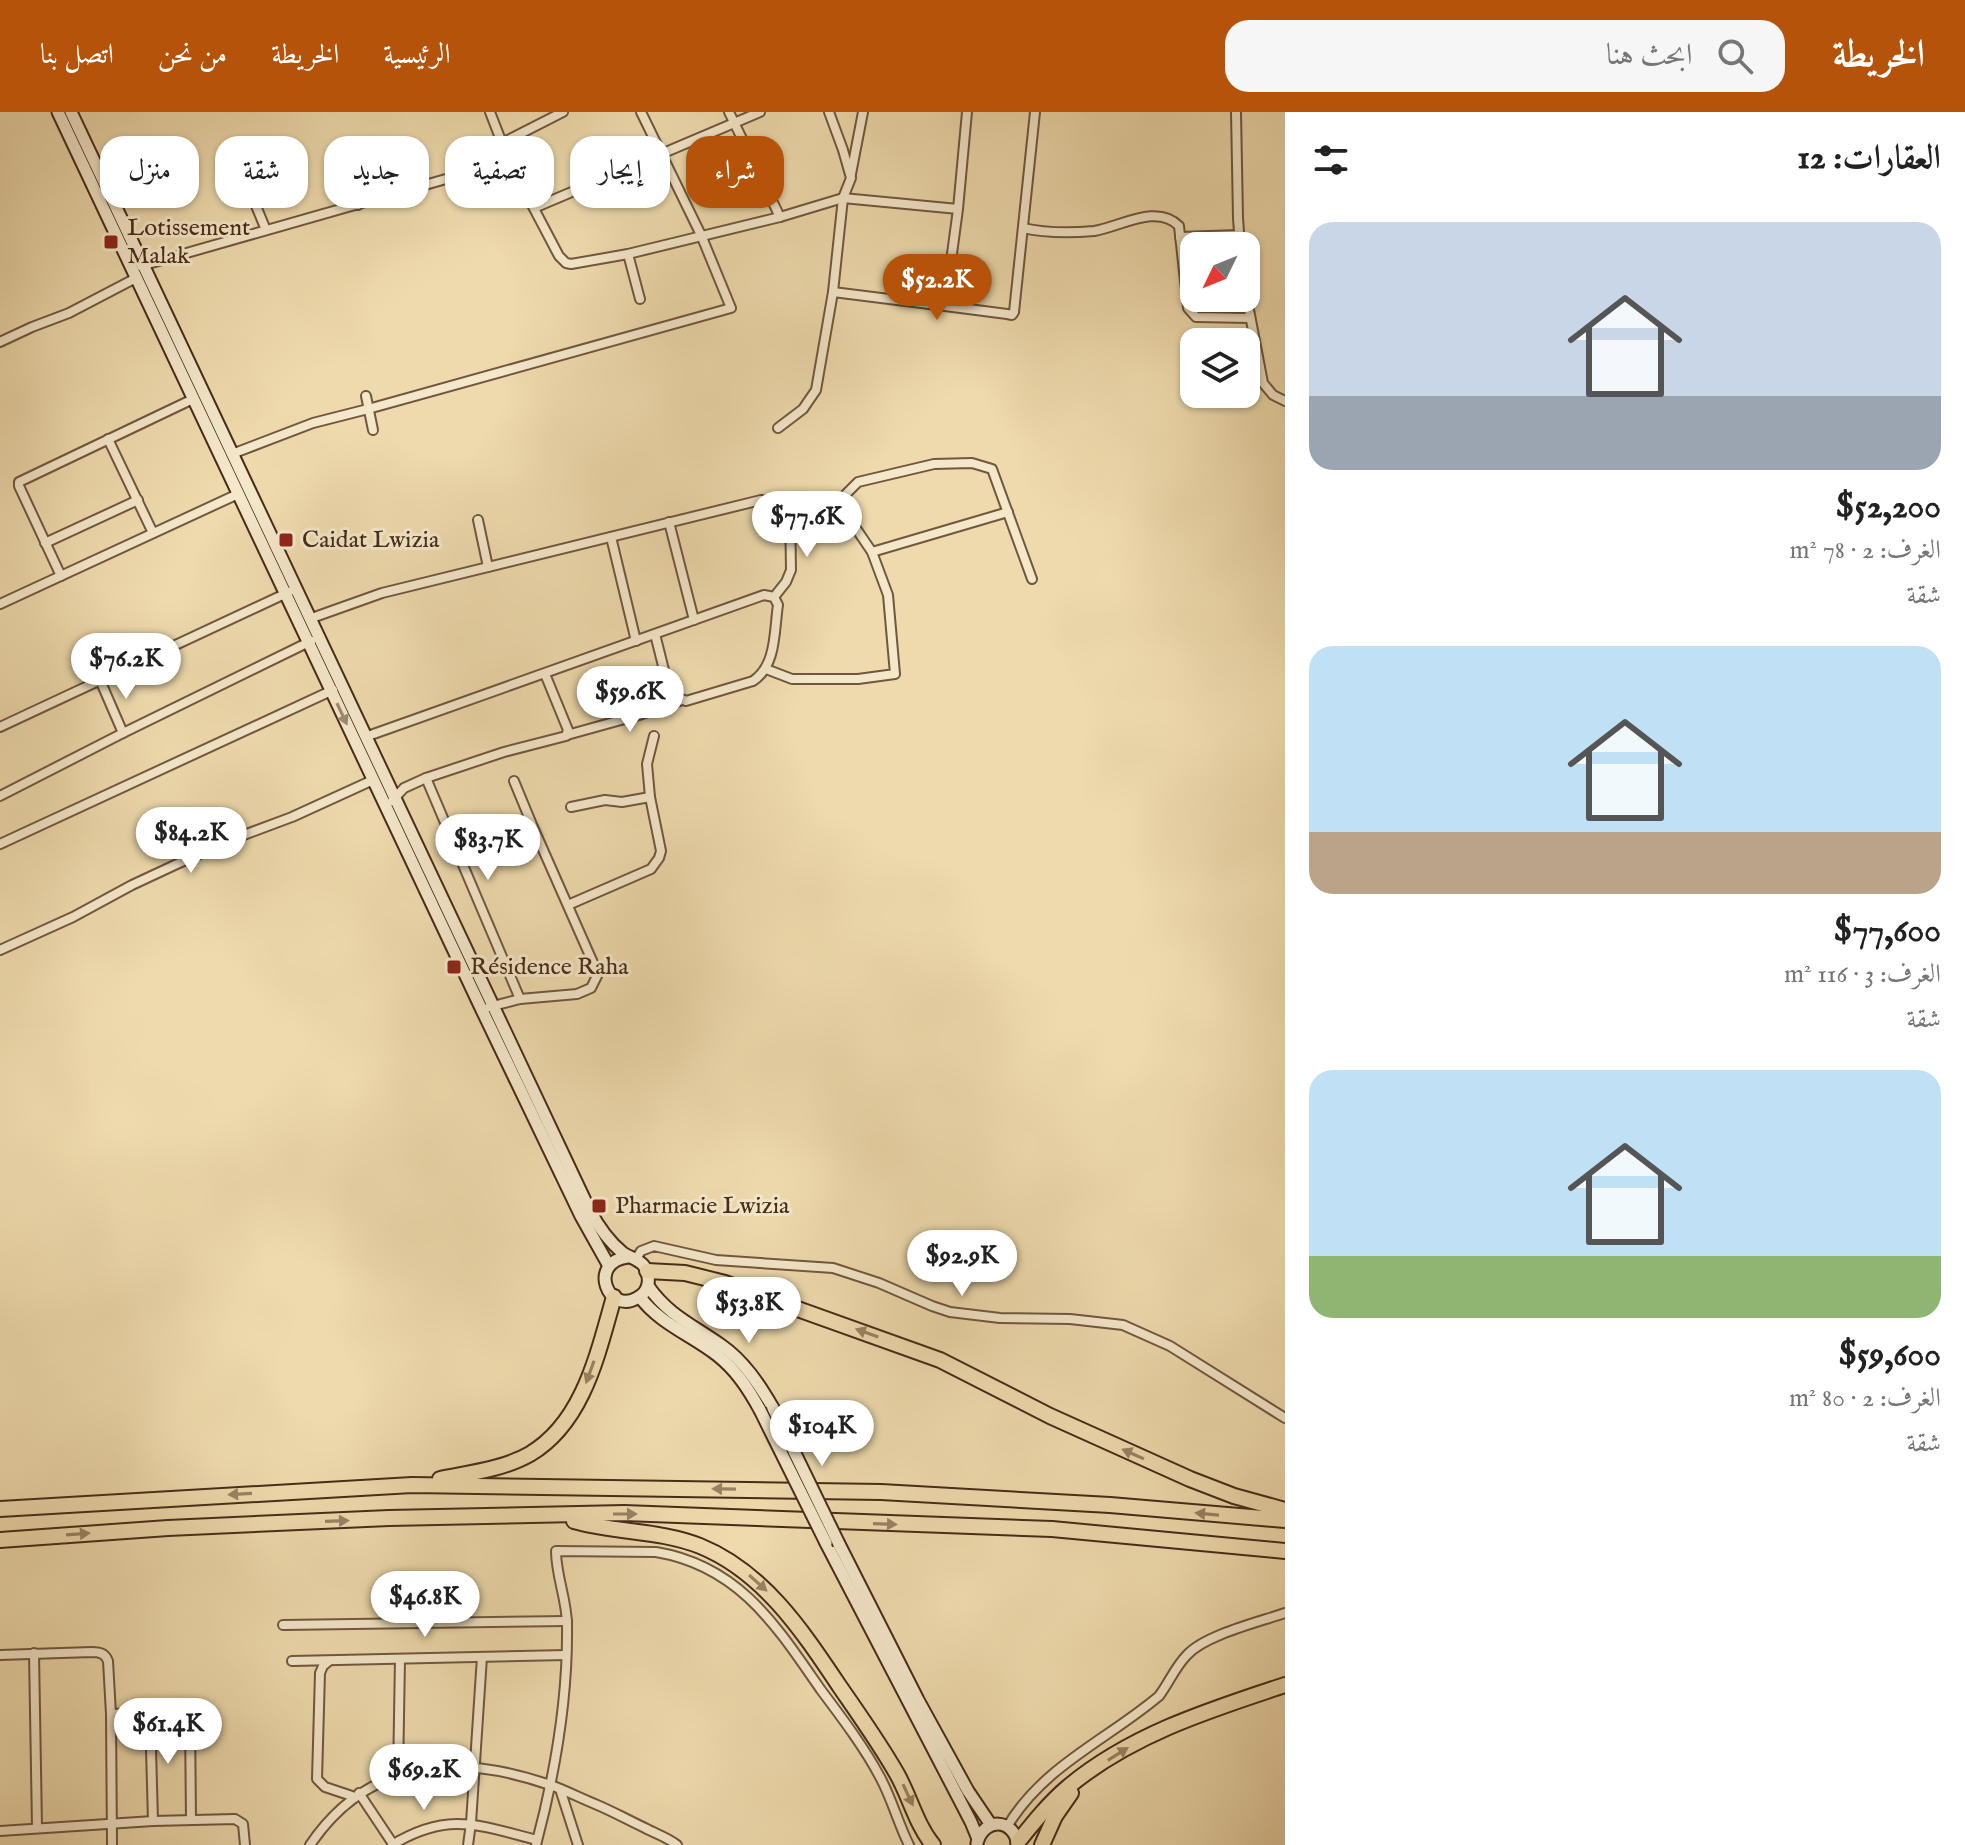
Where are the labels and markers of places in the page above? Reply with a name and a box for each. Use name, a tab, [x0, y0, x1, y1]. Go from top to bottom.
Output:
place label: Lotissement Malak	[127, 213, 250, 272]
marker: Lotissement Malak	[102, 233, 120, 251]
pin: $52.2K	[872, 254, 1002, 322]
pin: $77.6K	[742, 491, 872, 559]
place label: Caidat Lwizia	[302, 525, 440, 556]
marker: Caidat Lwizia	[277, 531, 295, 549]
pin: $76.2K	[61, 633, 191, 701]
pin: $59.6K	[565, 666, 695, 734]
pin: $84.2K	[126, 807, 256, 875]
pin: $83.7K	[423, 814, 553, 882]
place label: Résidence Raha	[470, 952, 629, 983]
marker: Résidence Raha	[445, 958, 463, 976]
place label: Pharmacie Lwizia	[615, 1191, 790, 1222]
marker: Pharmacie Lwizia	[590, 1197, 608, 1215]
pin: $92.9K	[897, 1230, 1027, 1298]
pin: $53.8K	[684, 1277, 814, 1345]
pin: $104K	[766, 1400, 878, 1468]
pin: $46.8K	[360, 1571, 490, 1639]
pin: $61.4K	[103, 1698, 233, 1766]
pin: $69.2K	[359, 1744, 489, 1812]

